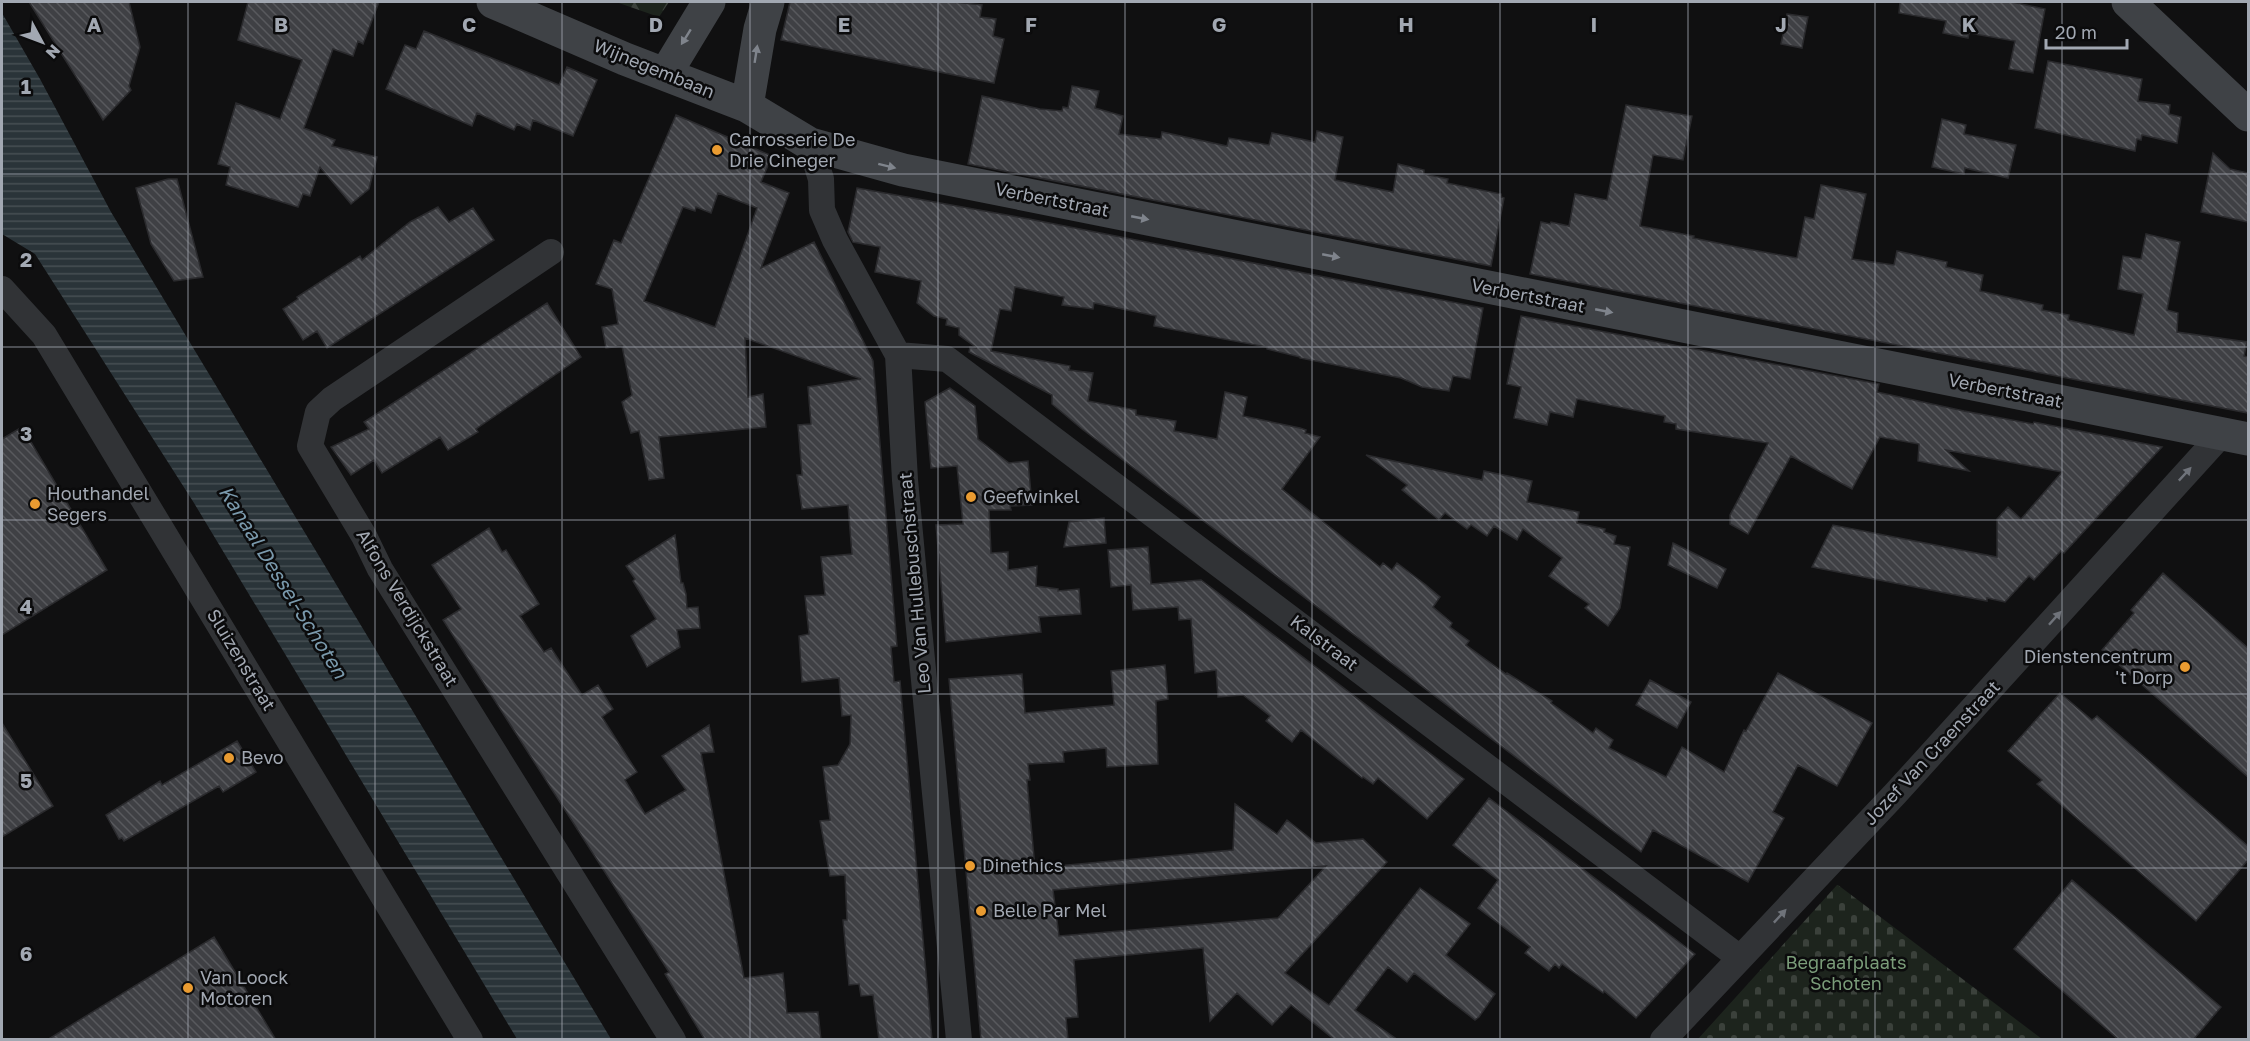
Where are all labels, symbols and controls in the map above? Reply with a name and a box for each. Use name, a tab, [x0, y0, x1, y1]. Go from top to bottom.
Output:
north arrow	[12, 12, 72, 72]
text: A	[87, 12, 101, 36]
text: B	[274, 12, 288, 36]
text: C	[462, 12, 476, 36]
text: D	[649, 12, 663, 36]
text: E	[838, 12, 850, 36]
text: F	[1025, 12, 1037, 36]
text: G	[1212, 12, 1226, 36]
text: H	[1398, 12, 1414, 36]
text: I	[1591, 12, 1597, 36]
text: J	[1775, 12, 1787, 36]
text: K	[1962, 12, 1977, 36]
scale bar	[2046, 12, 2127, 50]
text: 20 m	[2055, 21, 2097, 43]
one-way arrow	[681, 29, 692, 45]
street label: Wijnegembaan	[591, 34, 718, 102]
text: N	[42, 41, 65, 63]
one-way arrow	[752, 44, 761, 63]
text: 1	[21, 74, 31, 98]
place label: Carrosserie De Drie Cineger	[729, 128, 855, 171]
marker: Carrosserie De Drie Cineger	[710, 143, 724, 157]
one-way arrow	[878, 162, 896, 172]
street label: Verbertstraat	[993, 177, 1111, 221]
one-way arrow	[1130, 214, 1149, 223]
text: 2	[20, 247, 32, 271]
one-way arrow	[1321, 252, 1340, 262]
street label: Verbertstraat	[1469, 273, 1587, 317]
one-way arrow	[1595, 307, 1614, 317]
street label: Verbertstraat	[1946, 368, 2064, 412]
text: 3	[20, 421, 32, 445]
one-way arrow	[2178, 466, 2192, 481]
street label: Leo Van Hullebuschstraat	[893, 471, 935, 695]
water label: Kanaal Dessel-Schoten	[215, 481, 353, 683]
place label: Houthandel Segers	[47, 482, 149, 525]
place label: Geefwinkel	[983, 485, 1080, 507]
marker: Geefwinkel	[964, 490, 978, 504]
marker: Houthandel Segers	[28, 497, 42, 511]
street label: Alfons Verdijckstraat	[352, 525, 463, 690]
text: 4	[20, 594, 32, 618]
street label: Sluizenstraat	[203, 605, 281, 714]
street label: Kalstraat	[1286, 610, 1363, 675]
one-way arrow	[2048, 611, 2062, 626]
place label: Dienstencentrum 't Dorp	[2024, 645, 2173, 688]
marker: Dienstencentrum 't Dorp	[2178, 660, 2192, 674]
street label: Jozef Van Craenstraat	[1859, 675, 2004, 829]
place label: Bevo	[241, 746, 284, 768]
marker: Bevo	[222, 751, 236, 765]
text: 5	[20, 768, 32, 792]
place label: Dinethics	[982, 854, 1063, 876]
marker: Dinethics	[963, 859, 977, 873]
place label: Belle Par Mel	[993, 899, 1107, 921]
marker: Belle Par Mel	[974, 904, 988, 918]
one-way arrow	[1773, 909, 1786, 924]
text: 6	[20, 941, 32, 965]
park label: Begraafplaats Schoten	[1785, 951, 1907, 994]
place label: Van Loock Motoren	[200, 966, 288, 1009]
marker: Van Loock Motoren	[181, 981, 195, 995]

